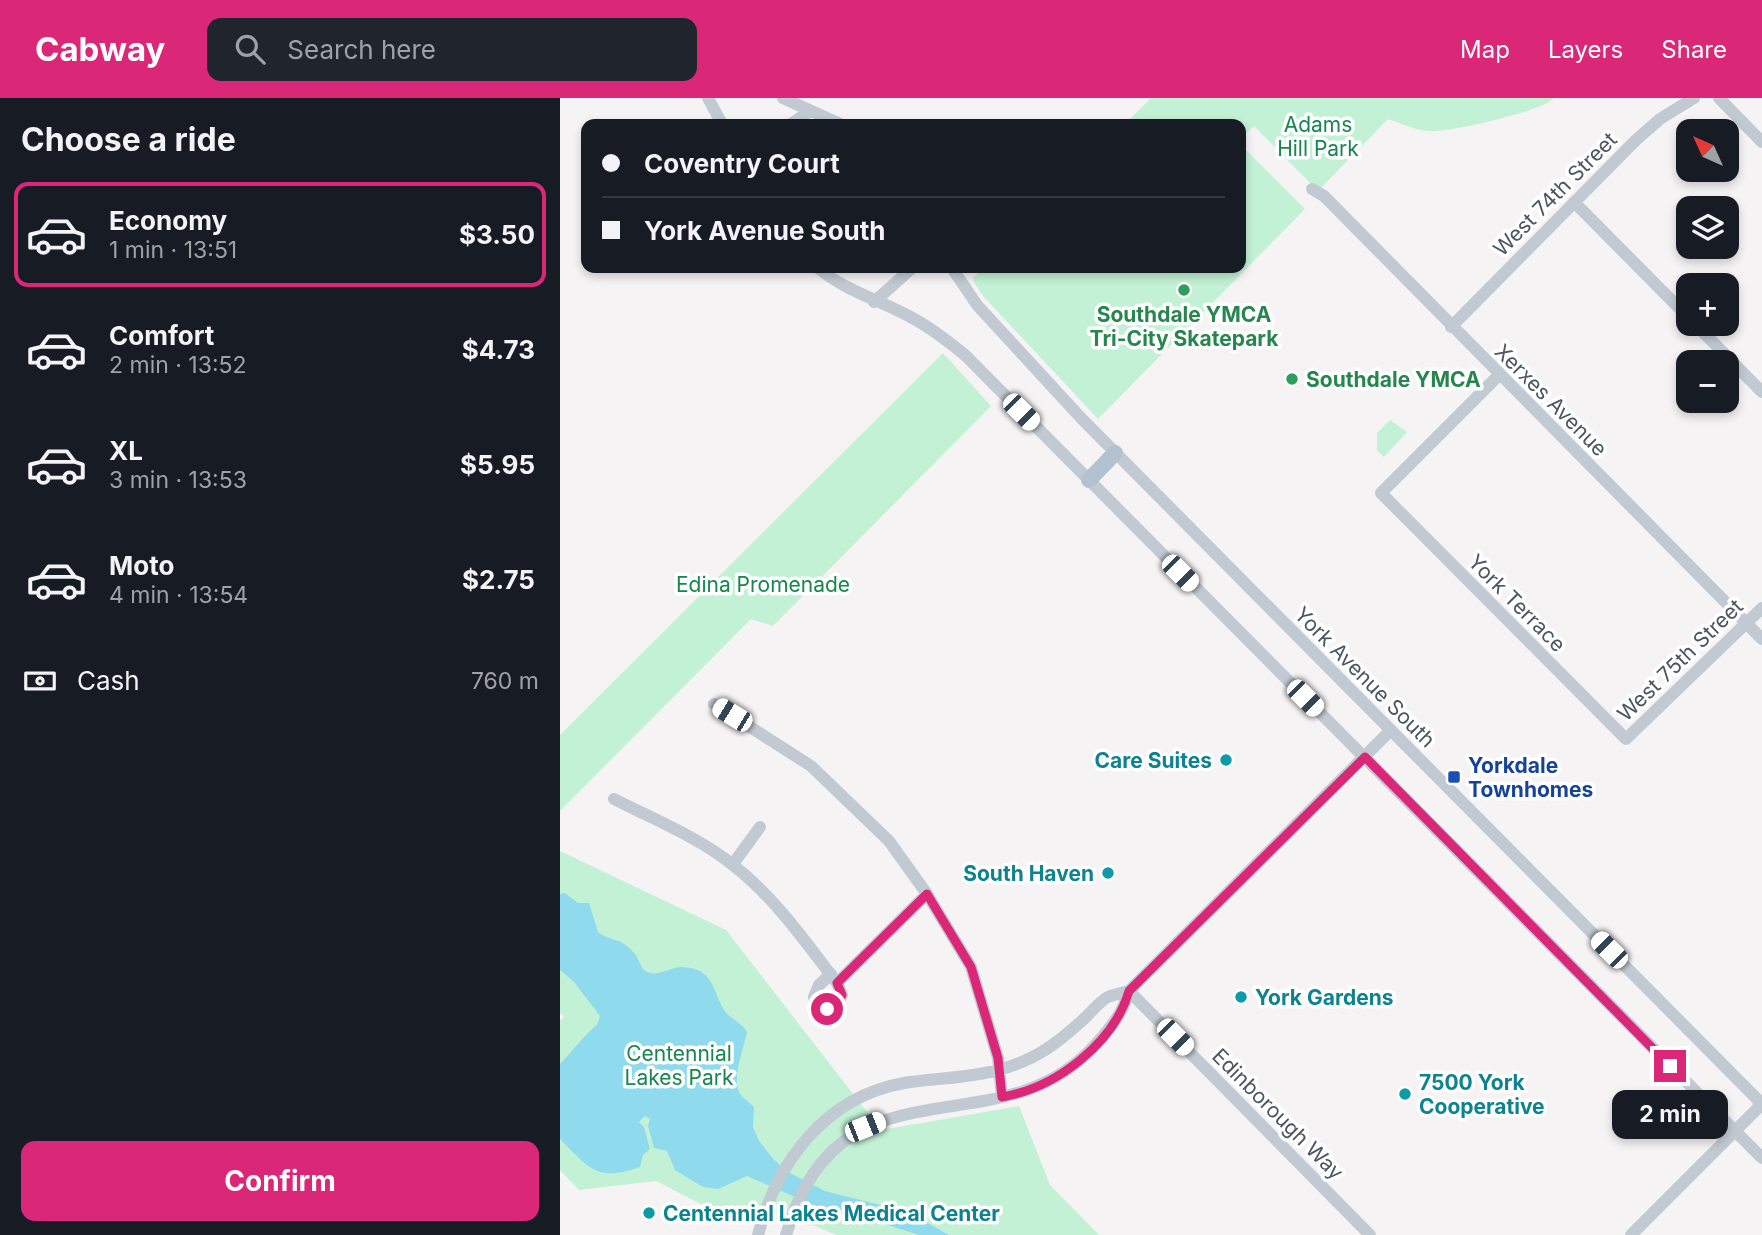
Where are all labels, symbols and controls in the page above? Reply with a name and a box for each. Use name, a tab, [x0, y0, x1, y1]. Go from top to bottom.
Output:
search box	[207, 18, 697, 81]
text: Cabway	[35, 29, 165, 69]
icon: search	[231, 30, 269, 68]
text: Search here	[287, 34, 436, 65]
text: Map	[1460, 35, 1510, 64]
text: Layers	[1548, 35, 1623, 64]
text: Share	[1661, 35, 1727, 64]
park label: Adams Hill Park	[1277, 112, 1359, 161]
north arrow	[1676, 119, 1740, 182]
map controls	[1676, 119, 1739, 413]
text: Choose a ride	[21, 120, 236, 159]
street label: West 74th Street	[1488, 127, 1622, 261]
text: Coventry Court	[644, 148, 840, 179]
button: layers	[1676, 196, 1739, 259]
icon: car	[25, 203, 88, 266]
text: Economy	[109, 205, 227, 236]
text: York Avenue South	[644, 215, 886, 246]
text: $3.50	[459, 219, 535, 250]
text: 1 min · 13:51	[109, 236, 237, 264]
button: +	[1676, 273, 1739, 336]
marker: Southdale YMCA Tri-City Skatepark	[1176, 282, 1192, 298]
place label: Southdale YMCA Tri-City Skatepark	[1090, 302, 1279, 351]
icon: car	[25, 318, 88, 381]
text: Comfort	[109, 320, 214, 351]
text: $4.73	[462, 334, 535, 365]
street label: Xerxes Avenue	[1490, 339, 1612, 461]
button: −	[1676, 350, 1739, 413]
text: 2 min · 13:52	[109, 351, 247, 379]
place label: Southdale YMCA	[1306, 367, 1481, 392]
marker: Southdale YMCA	[1284, 371, 1300, 387]
car	[999, 390, 1044, 434]
icon: car	[25, 433, 88, 496]
text: XL	[109, 435, 143, 466]
text: $5.95	[460, 449, 535, 480]
text: 3 min · 13:53	[109, 466, 247, 494]
icon: car	[25, 548, 88, 611]
street label: York Terrace	[1463, 549, 1571, 657]
text: Moto	[109, 550, 174, 581]
car	[1158, 551, 1203, 595]
text: $2.75	[462, 564, 535, 595]
park label: Edina Promenade	[676, 572, 850, 597]
text: 4 min · 13:54	[109, 581, 248, 609]
street label: West 75th Street	[1612, 594, 1748, 726]
street label: York Avenue South	[1290, 602, 1440, 752]
icon: cash	[21, 662, 59, 700]
text: Cash	[77, 665, 140, 696]
text: 760 m	[471, 667, 539, 695]
car	[1283, 676, 1328, 720]
car	[709, 695, 756, 735]
place label: Care Suites	[1094, 748, 1212, 773]
marker: Care Suites	[1218, 752, 1234, 768]
place label: Yorkdale Townhomes	[1468, 753, 1593, 802]
marker: Yorkdale Townhomes	[1446, 769, 1462, 785]
place label: South Haven	[963, 861, 1094, 886]
marker: South Haven	[1100, 865, 1116, 881]
car	[1587, 928, 1632, 972]
place label: York Gardens	[1255, 985, 1394, 1010]
marker: York Gardens	[1233, 989, 1249, 1005]
route start	[811, 993, 843, 1025]
car	[1153, 1015, 1198, 1059]
park label: Centennial Lakes Park	[625, 1041, 734, 1090]
street label: Edinborough Way	[1207, 1043, 1349, 1185]
route end	[1654, 1050, 1686, 1082]
place label: 7500 York Cooperative	[1419, 1070, 1545, 1119]
marker: 7500 York Cooperative	[1397, 1086, 1413, 1102]
callout: 2 min	[1612, 1090, 1728, 1140]
text: 2 min	[1639, 1100, 1701, 1128]
car	[842, 1109, 889, 1145]
button: Confirm	[21, 1141, 539, 1221]
place label: Centennial Lakes Medical Center	[663, 1201, 1000, 1226]
marker: Centennial Lakes Medical Center	[641, 1205, 657, 1221]

